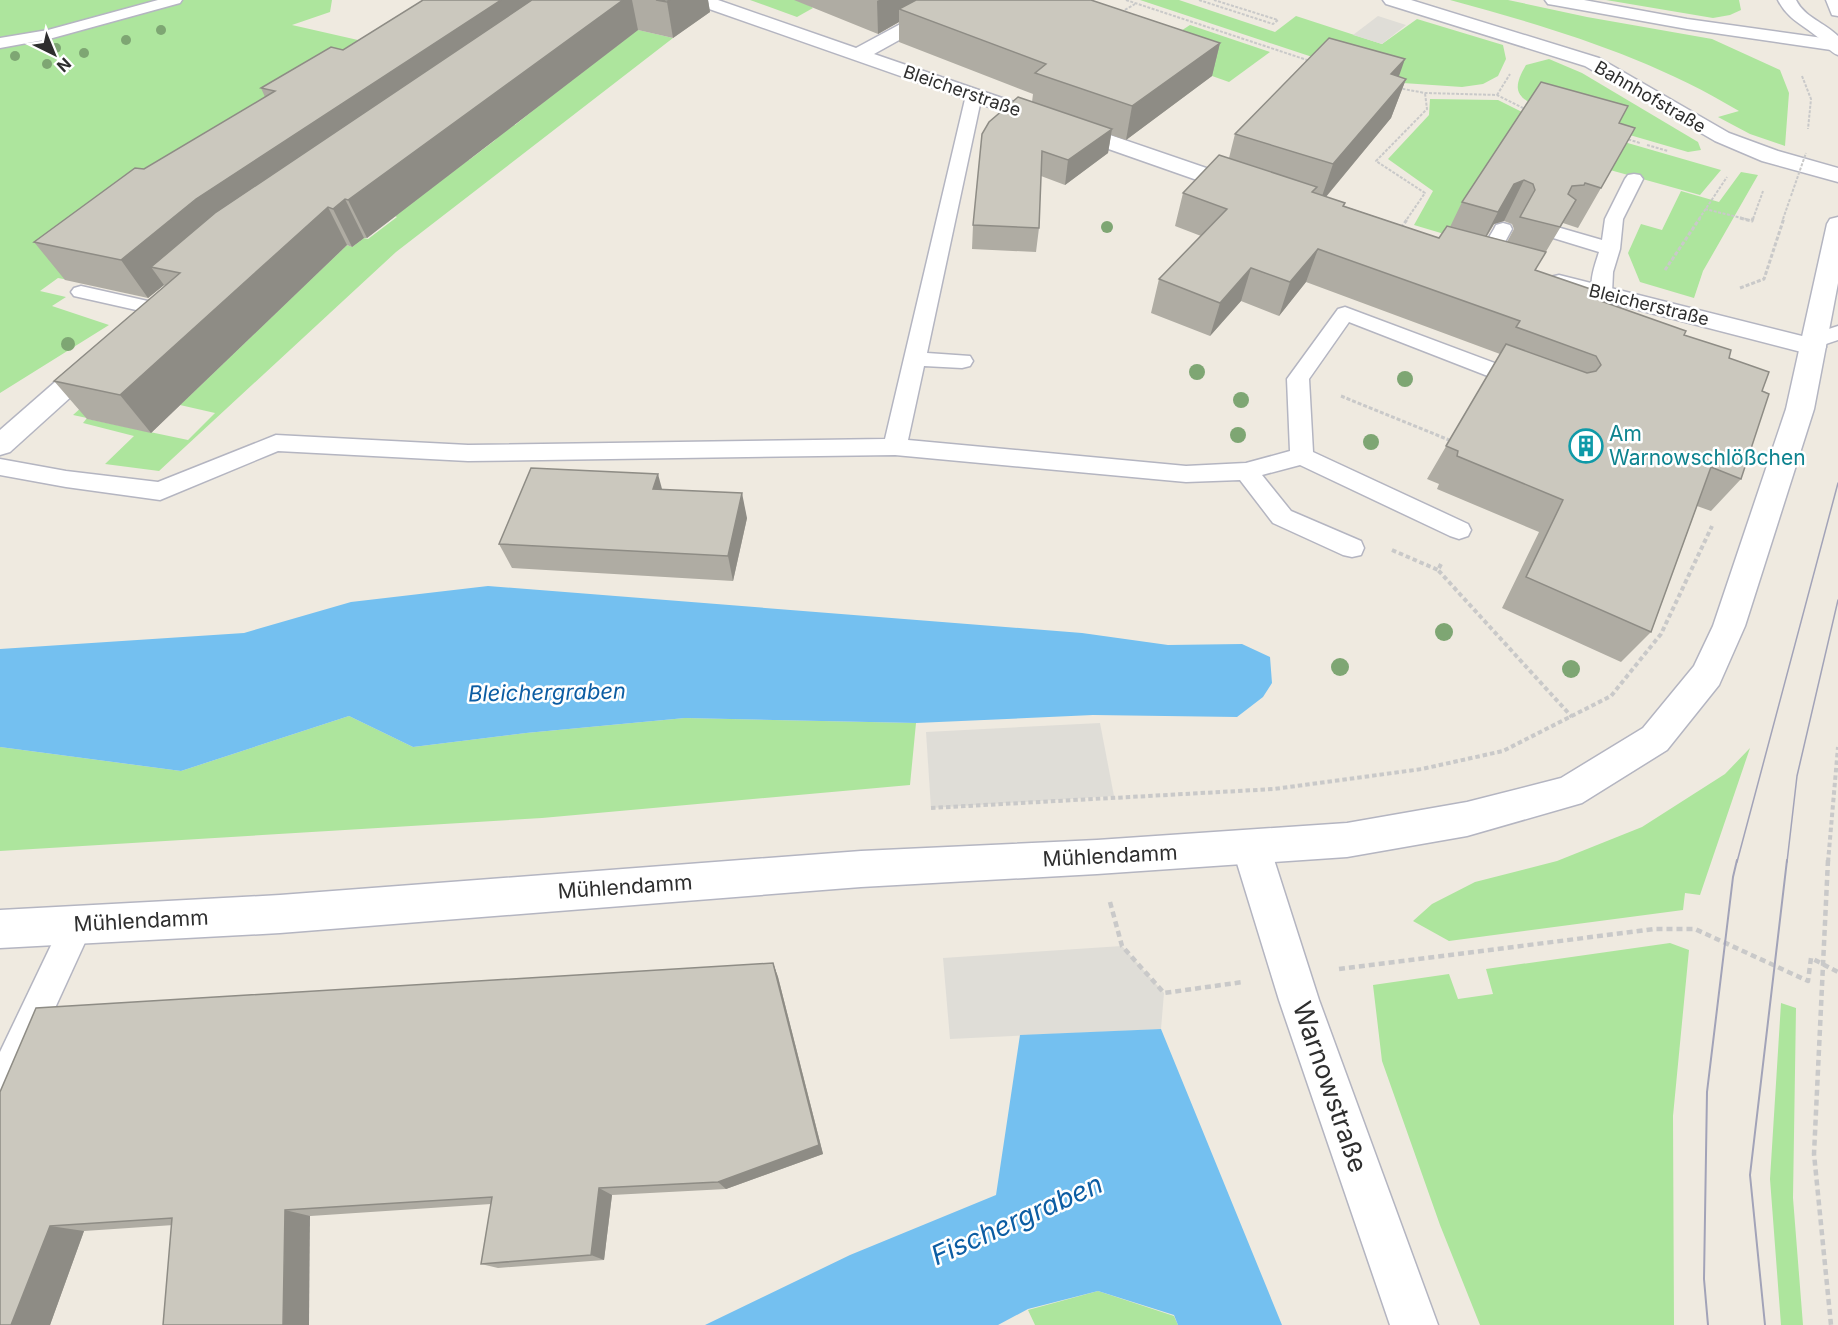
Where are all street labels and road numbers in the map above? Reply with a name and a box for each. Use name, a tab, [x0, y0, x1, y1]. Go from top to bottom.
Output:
street label: Bahnhofstraße	[1591, 56, 1710, 137]
street label: Bleicherstraße	[901, 61, 1024, 120]
street label: Bleicherstraße	[1587, 279, 1711, 330]
street label: Mühlendamm	[1042, 839, 1178, 872]
street label: Mühlendamm	[557, 869, 693, 904]
street label: Mühlendamm	[73, 904, 209, 937]
street label: Warnowstraße	[1287, 997, 1374, 1176]

